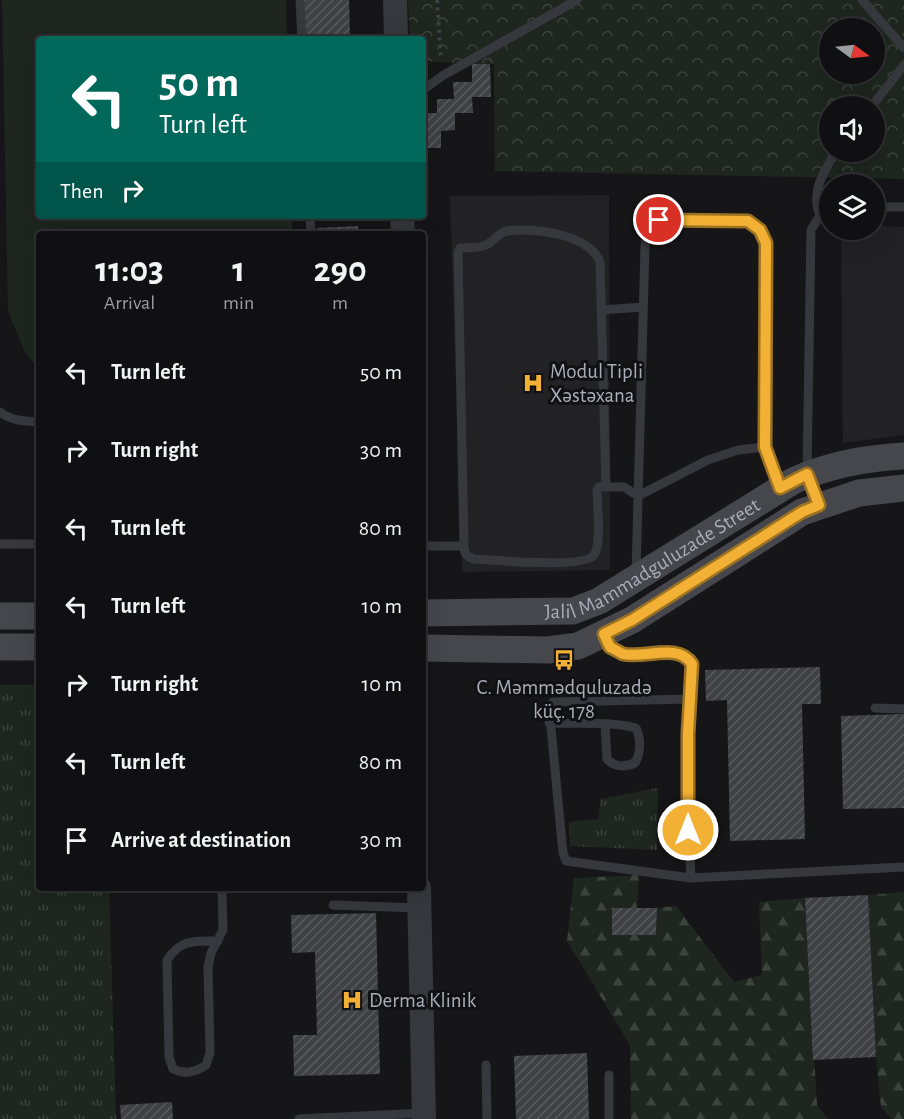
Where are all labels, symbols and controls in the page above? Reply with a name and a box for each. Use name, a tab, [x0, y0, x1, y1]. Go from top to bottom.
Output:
north arrow	[819, 18, 885, 84]
map controls	[819, 18, 885, 240]
icon: left	[60, 60, 138, 138]
text: 50 m	[159, 62, 239, 104]
button: sound	[819, 96, 885, 162]
text: Turn left	[159, 111, 247, 138]
icon: right	[116, 174, 149, 207]
button: layers	[819, 174, 885, 240]
text: Then	[60, 180, 104, 202]
pin	[633, 194, 684, 245]
icon: arrive	[642, 203, 675, 236]
text: 11:03	[95, 252, 164, 288]
text: 1	[232, 252, 245, 288]
text: 290	[314, 252, 367, 288]
text: Arrival	[104, 293, 155, 313]
text: min	[223, 293, 254, 313]
text: m	[332, 293, 348, 313]
icon: left	[60, 356, 93, 389]
text: Turn left	[111, 361, 185, 383]
text: 50 m	[360, 361, 402, 383]
place label: Modul Tipli Xəstəxana	[550, 361, 643, 406]
hospital icon: Modul Tipli Xəstəxana	[521, 371, 545, 395]
icon: right	[60, 434, 93, 467]
text: Turn right	[111, 439, 198, 461]
text: 30 m	[360, 439, 402, 461]
street label: Jalil Mammadguluzade Street	[544, 494, 764, 622]
icon: left	[60, 512, 93, 545]
text: Turn left	[111, 517, 185, 539]
text: 80 m	[359, 517, 402, 539]
icon: left	[60, 590, 93, 623]
text: Turn left	[111, 595, 185, 617]
text: 10 m	[362, 595, 402, 617]
bus stop icon: C. Məmmədquluzadə küç. 178	[552, 648, 576, 672]
icon: right	[60, 668, 93, 701]
text: Turn right	[111, 673, 198, 695]
text: 10 m	[362, 673, 402, 695]
place label: C. Məmmədquluzadə küç. 178	[476, 677, 652, 722]
icon: left	[60, 746, 93, 779]
text: Turn left	[111, 751, 185, 773]
text: 80 m	[359, 751, 402, 773]
position arrow	[656, 798, 720, 862]
icon: arrive	[60, 824, 93, 857]
text: Arrive at destination	[111, 829, 291, 851]
text: 30 m	[360, 829, 402, 851]
hospital icon: Derma Klinik	[340, 988, 364, 1012]
place label: Derma Klinik	[369, 990, 477, 1011]

